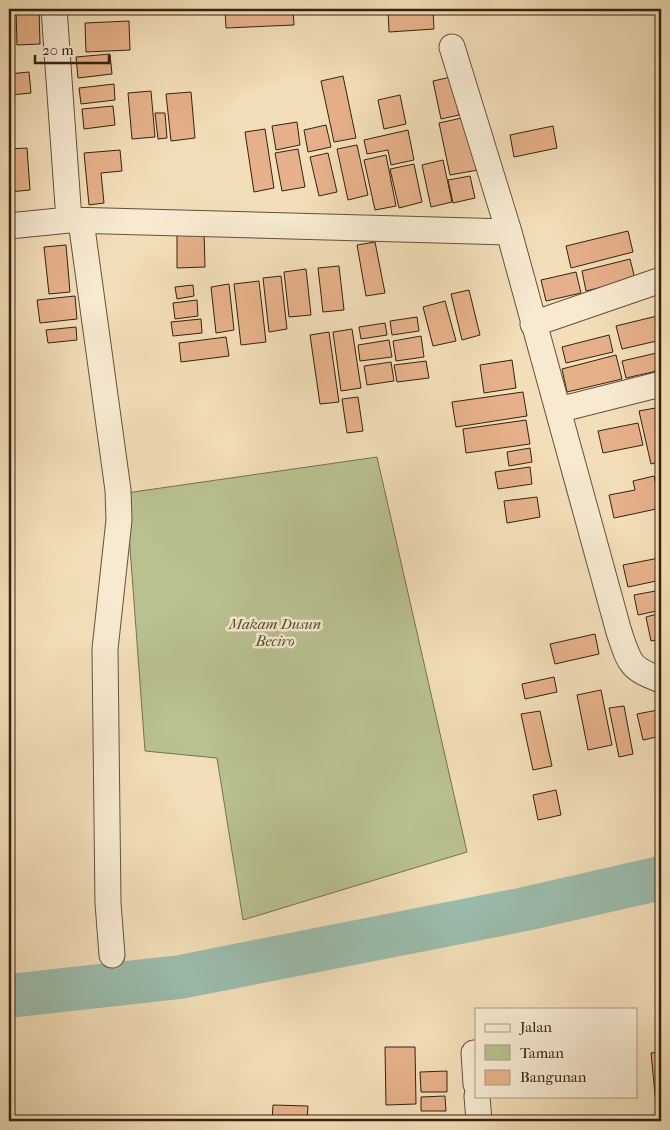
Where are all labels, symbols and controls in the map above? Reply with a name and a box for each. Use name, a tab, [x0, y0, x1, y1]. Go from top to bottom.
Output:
scale bar	[35, 32, 109, 64]
text: 20 m	[42, 41, 74, 59]
park label: Makam Dusun Beciro	[228, 615, 321, 650]
legend	[475, 1008, 638, 1098]
text: Jalan	[519, 1018, 552, 1036]
text: Taman	[520, 1044, 564, 1062]
text: Bangunan	[520, 1068, 587, 1086]

